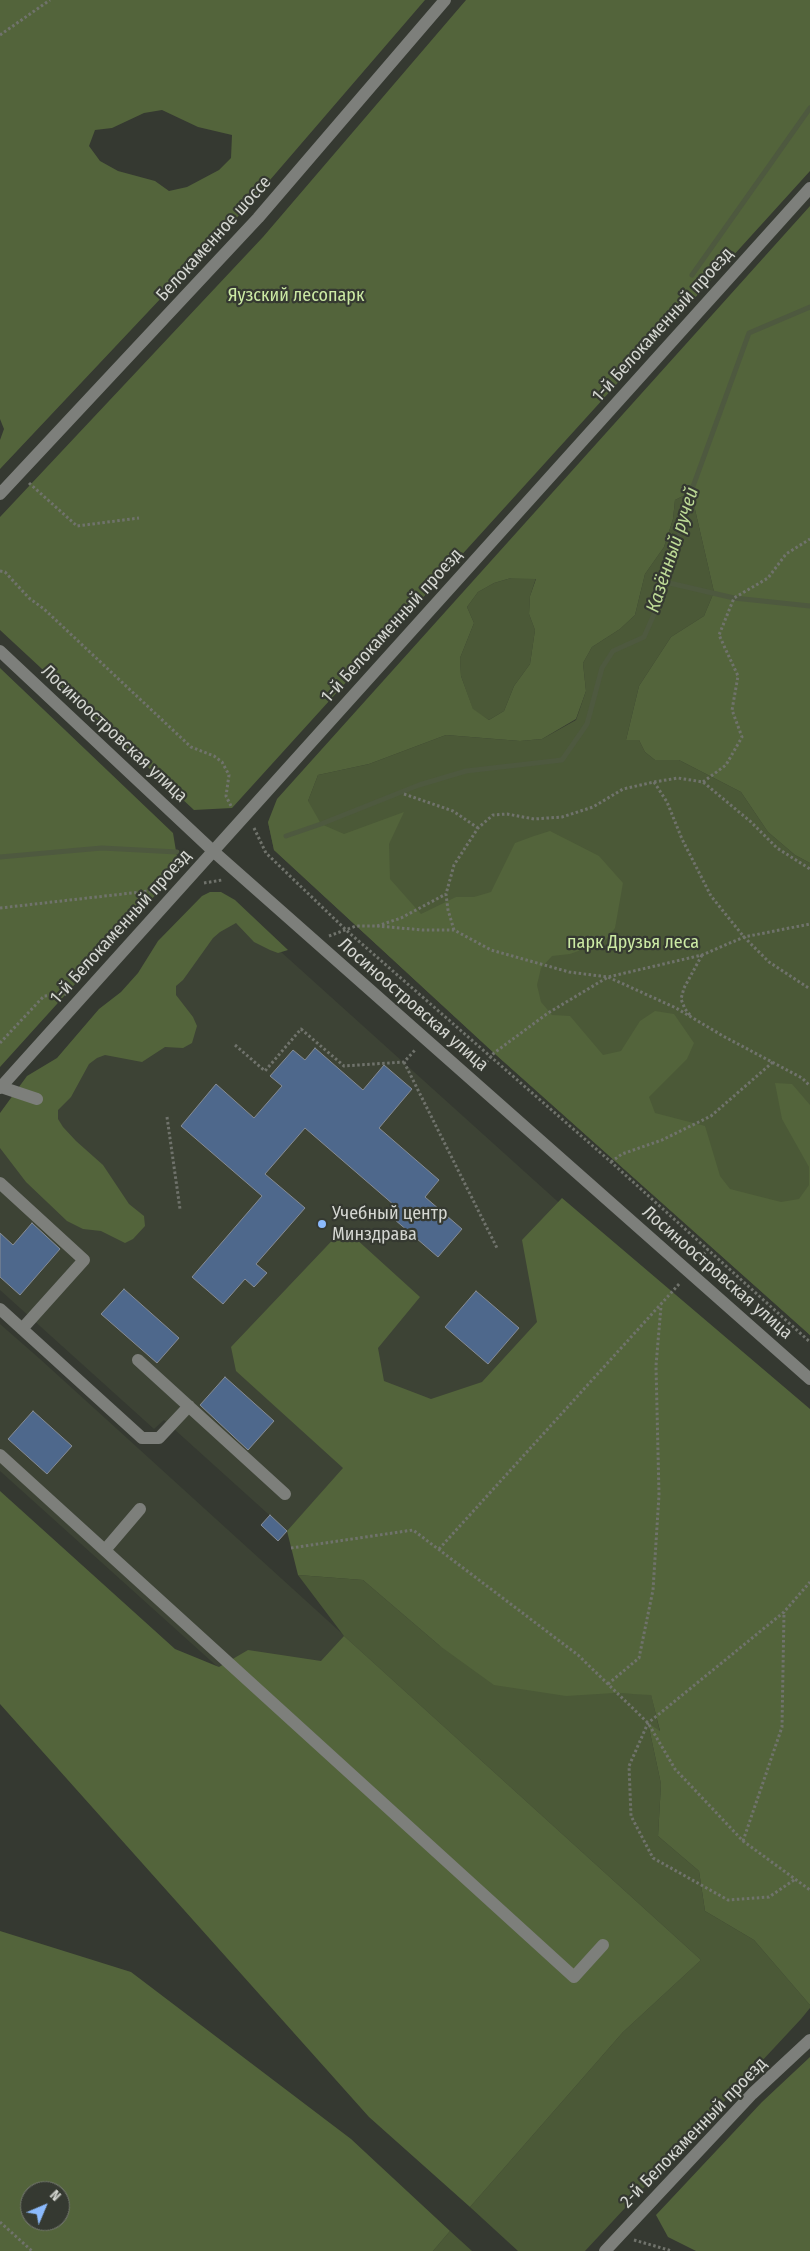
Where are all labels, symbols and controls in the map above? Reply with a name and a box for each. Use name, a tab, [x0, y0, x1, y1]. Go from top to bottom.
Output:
street label: Белокаменное шоссе	[152, 172, 276, 306]
street label: 1-й Белокаменный проезд	[588, 243, 738, 407]
park label: Яузский лесопарк	[228, 285, 364, 307]
water label: Казённый ручей	[642, 484, 704, 616]
street label: 1-й Белокаменный проезд	[317, 544, 467, 708]
street label: Лосиноостровская улица	[36, 661, 192, 807]
street label: 1-й Белокаменный проезд	[46, 845, 196, 1009]
park label: парк Друзья леса	[567, 932, 699, 954]
street label: Лосиноостровская улица	[333, 934, 493, 1076]
street label: Лосиноостровская улица	[637, 1202, 797, 1344]
place label: Учебный центр Минздрава	[332, 1203, 448, 1246]
marker: Учебный центр Минздрава	[316, 1218, 328, 1230]
street label: 2-й Белокаменный проезд	[616, 2053, 772, 2213]
north arrow	[20, 2181, 70, 2231]
text: N	[46, 2187, 64, 2205]

